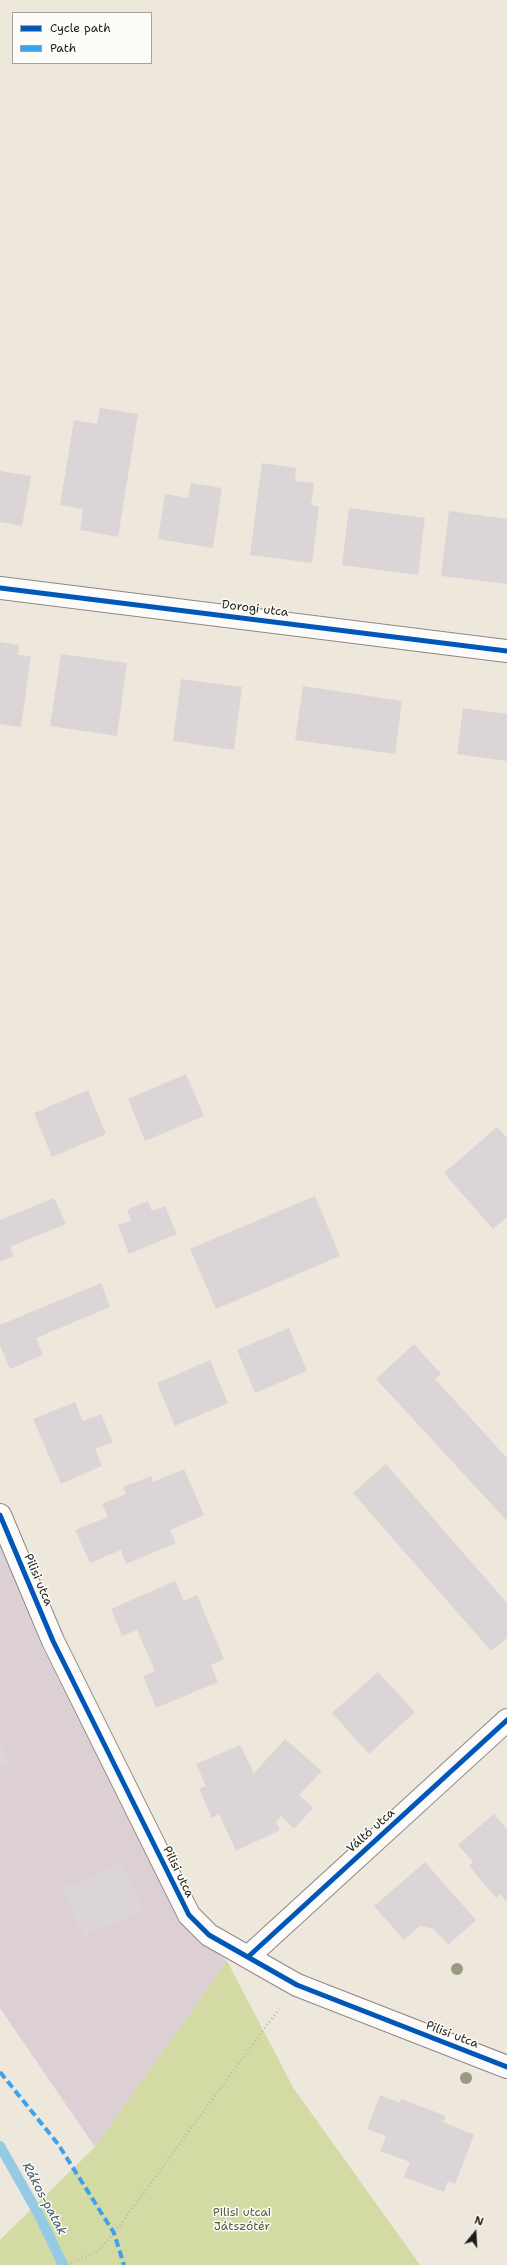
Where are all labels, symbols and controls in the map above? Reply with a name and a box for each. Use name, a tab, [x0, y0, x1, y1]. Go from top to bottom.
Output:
legend	[12, 12, 152, 64]
text: Cycle path	[50, 20, 111, 36]
text: Path	[50, 40, 76, 56]
street label: Dorogi utca	[221, 598, 289, 620]
street label: Pilisi utca	[21, 1552, 55, 1608]
street label: Váltó utca	[344, 1806, 398, 1856]
street label: Pilisi utca	[159, 1844, 197, 1900]
street label: Pilisi utca	[424, 2018, 480, 2052]
water label: Rákos-patak	[18, 2160, 70, 2238]
park label: Pilisi utcai Játszótér	[213, 2206, 271, 2234]
north arrow	[455, 2213, 495, 2253]
text: N	[472, 2213, 485, 2230]

